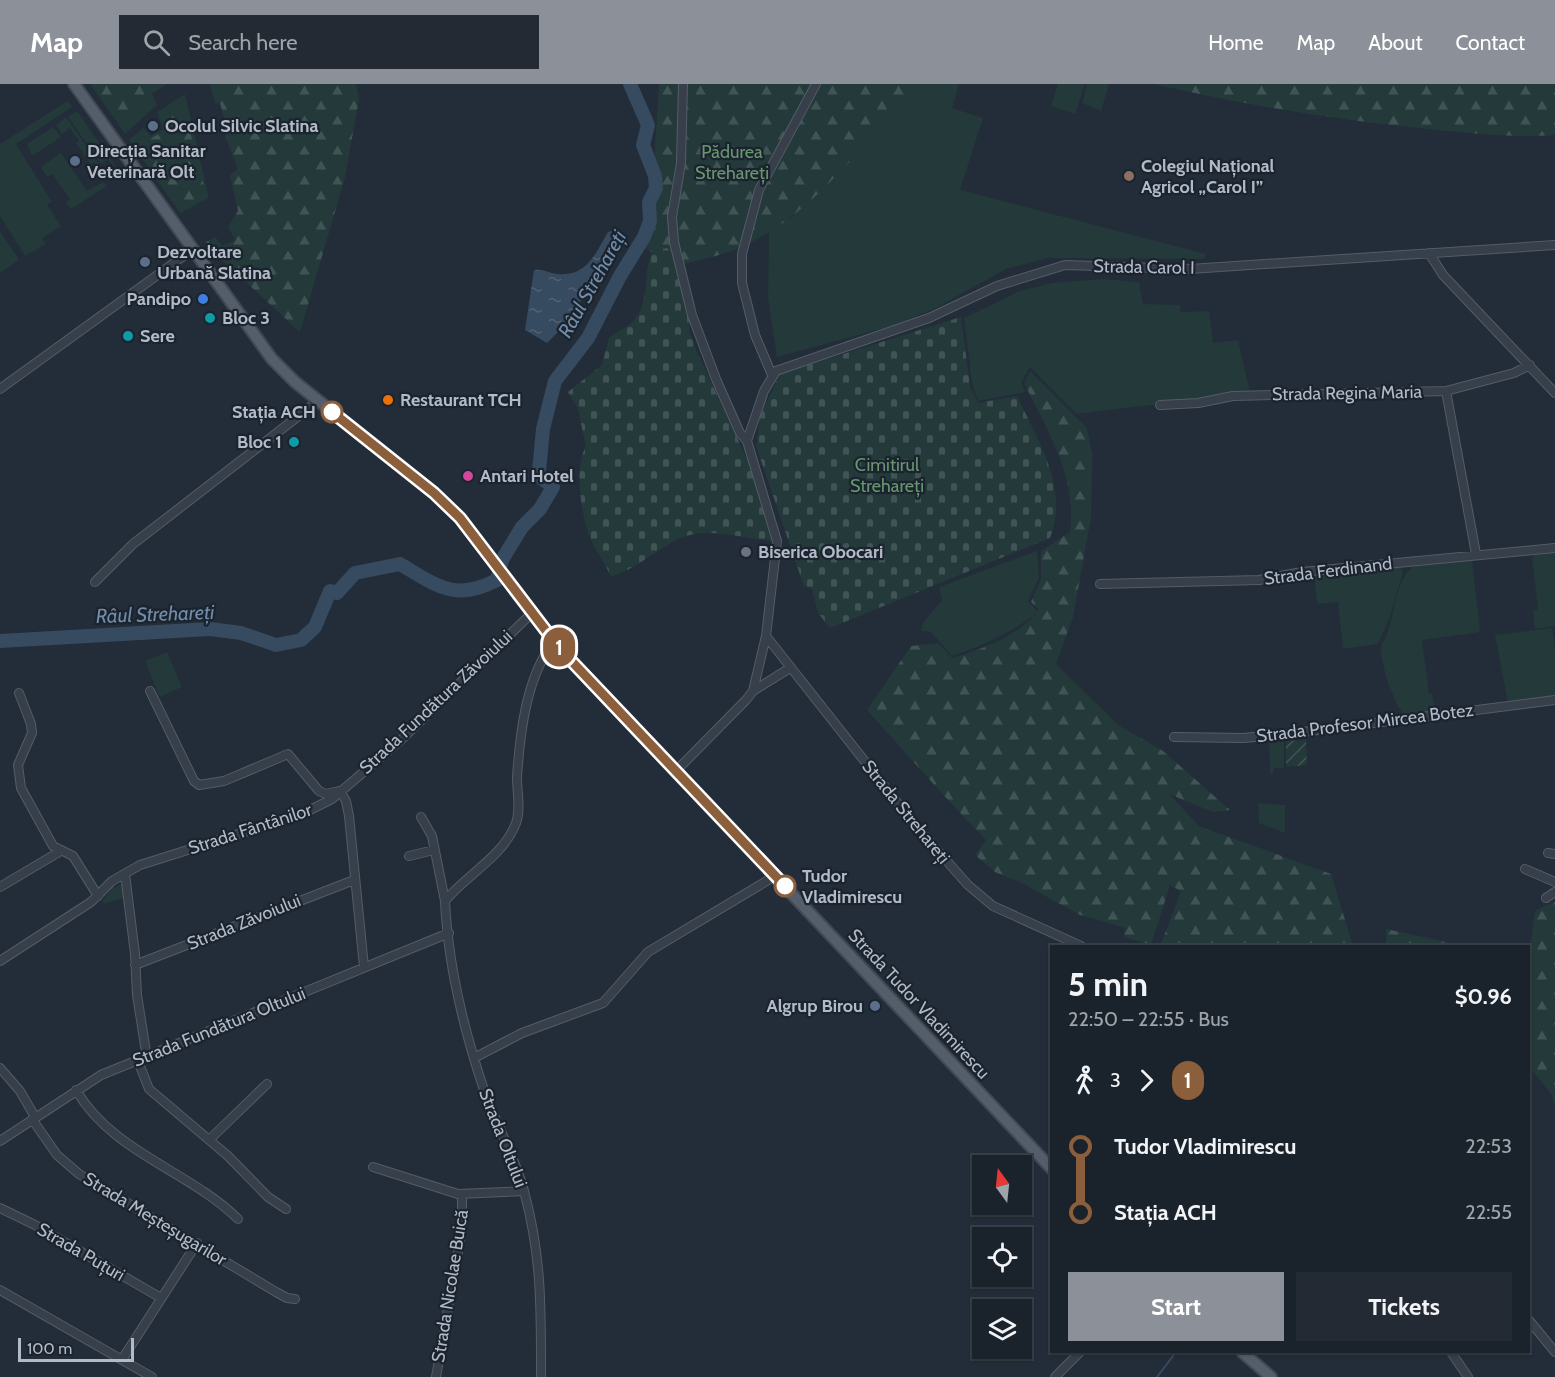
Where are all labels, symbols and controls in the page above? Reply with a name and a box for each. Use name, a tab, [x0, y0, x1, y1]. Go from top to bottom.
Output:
search box	[119, 15, 539, 69]
text: Map	[30, 25, 83, 59]
icon: search	[140, 26, 173, 59]
text: Search here	[188, 29, 297, 56]
text: Home	[1208, 30, 1264, 55]
text: Map	[1297, 30, 1335, 55]
text: About	[1368, 30, 1422, 55]
text: Contact	[1455, 30, 1525, 55]
place label: Ocolul Silvic Slatina	[165, 115, 318, 137]
marker: Ocolul Silvic Slatina	[146, 119, 160, 133]
place label: Direcția Sanitar Veterinară Olt	[87, 140, 206, 183]
park label: Pădurea Strehareți	[695, 141, 769, 185]
marker: Direcția Sanitar Veterinară Olt	[68, 154, 82, 168]
place label: Colegiul Național Agricol „Carol I”	[1141, 155, 1275, 198]
marker: Colegiul Național Agricol „Carol I”	[1122, 169, 1136, 183]
water label: Râul Strehareți	[553, 226, 632, 342]
place label: Dezvoltare Urbană Slatina	[157, 241, 271, 284]
marker: Dezvoltare Urbană Slatina	[138, 255, 152, 269]
street label: Strada Carol I	[1093, 255, 1195, 279]
place label: Pandipo	[126, 288, 191, 310]
marker: Pandipo	[196, 292, 210, 306]
place label: Bloc 3	[222, 307, 270, 329]
marker: Bloc 3	[203, 311, 217, 325]
place label: Sere	[140, 325, 175, 347]
marker: Sere	[121, 329, 135, 343]
street label: Strada Regina Maria	[1272, 381, 1423, 405]
place label: Restaurant TCH	[400, 389, 522, 411]
marker: Restaurant TCH	[381, 393, 395, 407]
place label: Stația ACH	[232, 401, 316, 424]
marker: Stația ACH	[321, 401, 343, 423]
place label: Bloc 1	[237, 431, 282, 453]
marker: Bloc 1	[287, 435, 301, 449]
park label: Cimitirul Strehareți	[850, 454, 924, 498]
place label: Antari Hotel	[480, 465, 574, 487]
marker: Antari Hotel	[461, 469, 475, 483]
place label: Biserica Obocari	[758, 541, 883, 563]
marker: Biserica Obocari	[739, 545, 753, 559]
street label: Strada Ferdinand	[1263, 552, 1393, 590]
water label: Râul Strehareți	[95, 600, 215, 628]
street label: Strada Fundătura Zăvoiului	[355, 625, 517, 779]
line badge: 1	[540, 628, 578, 666]
text: 1	[555, 635, 563, 660]
street label: Strada Profesor Mircea Botez	[1255, 699, 1475, 747]
street label: Strada Strehareți	[857, 756, 955, 869]
street label: Strada Fântânilor	[186, 799, 315, 859]
place label: Tudor Vladimirescu	[802, 865, 902, 908]
marker: Tudor Vladimirescu	[774, 875, 796, 897]
street label: Strada Zăvoiului	[184, 889, 304, 955]
street label: Strada Tudor Vladimirescu	[844, 924, 994, 1084]
text: 5 min	[1068, 964, 1148, 1004]
street label: Strada Fundătura Oltului	[129, 982, 309, 1072]
text: $0.96	[1455, 983, 1512, 1010]
place label: Algrup Birou	[767, 995, 863, 1017]
marker: Algrup Birou	[868, 999, 882, 1013]
text: 22:50 – 22:55 · Bus	[1068, 1007, 1229, 1031]
icon: walk	[1068, 1064, 1101, 1097]
icon: forward	[1130, 1064, 1163, 1097]
text: 3	[1110, 1068, 1121, 1092]
text: 1	[1184, 1068, 1192, 1093]
street label: Strada Oltului	[474, 1085, 532, 1191]
text: Tudor Vladimirescu	[1114, 1133, 1296, 1160]
text: 22:53	[1465, 1134, 1512, 1158]
north arrow	[972, 1155, 1032, 1215]
map controls	[972, 1155, 1032, 1359]
street label: Strada Meșteșugarilor	[79, 1168, 231, 1271]
text: Stația ACH	[1114, 1199, 1217, 1226]
text: 22:55	[1465, 1200, 1512, 1224]
street label: Strada Nicolae Buică	[427, 1208, 473, 1364]
street label: Strada Puțuri	[33, 1218, 129, 1287]
button: locate	[972, 1227, 1032, 1287]
button: Start	[1068, 1272, 1284, 1341]
button: Tickets	[1296, 1272, 1512, 1341]
button: layers	[972, 1299, 1032, 1359]
scale bar	[18, 1335, 134, 1362]
text: 100 m	[27, 1339, 72, 1358]

